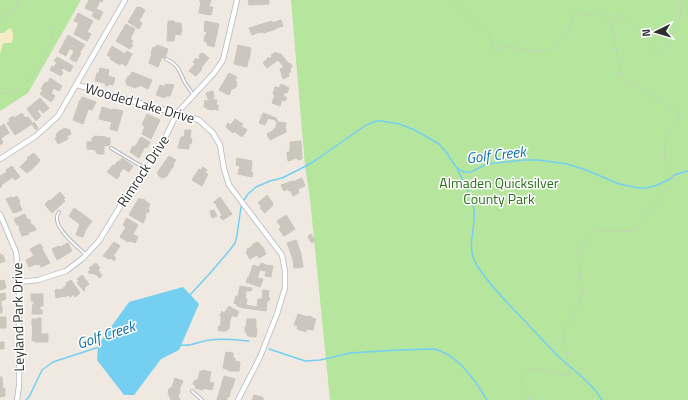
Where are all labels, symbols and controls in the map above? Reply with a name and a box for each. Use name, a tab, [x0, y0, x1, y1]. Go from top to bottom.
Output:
north arrow	[636, 12, 676, 52]
text: N	[638, 28, 654, 37]
street label: Wooded Lake Drive	[83, 77, 197, 128]
street label: Rimrock Drive	[111, 131, 174, 211]
water label: Golf Creek	[465, 139, 529, 170]
park label: Almaden Quicksilver County Park	[439, 172, 559, 209]
street label: Leyland Park Drive	[6, 262, 29, 372]
water label: Golf Creek	[74, 314, 140, 355]

